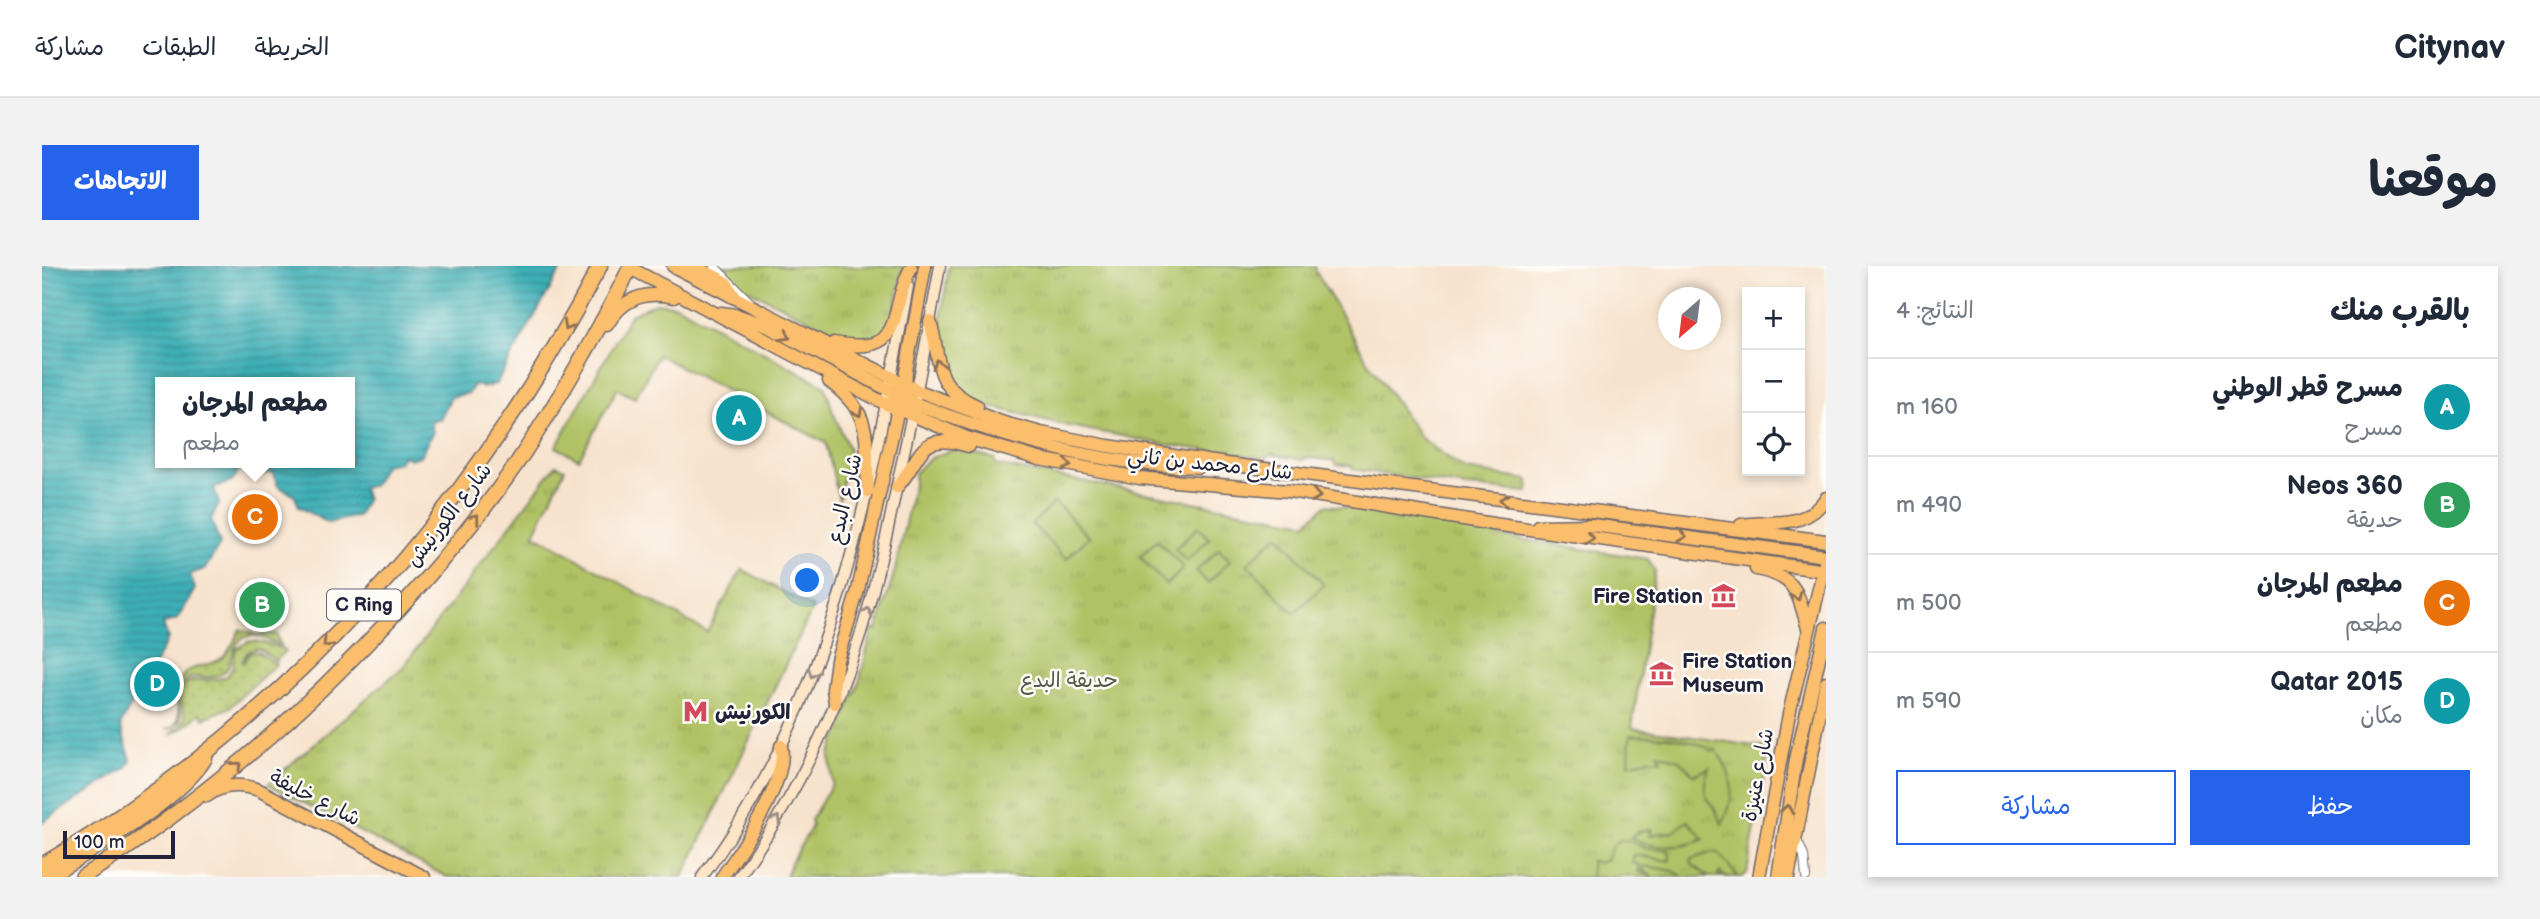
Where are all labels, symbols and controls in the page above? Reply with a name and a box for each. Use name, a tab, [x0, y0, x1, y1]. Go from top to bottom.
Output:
text: Citynav	[2394, 28, 2505, 68]
text: مشاركة	[35, 33, 104, 62]
text: الطبقات	[142, 33, 217, 62]
text: الخريطة	[255, 33, 329, 62]
button: الاتجاهات	[42, 145, 199, 220]
text: موقعنا	[2368, 152, 2498, 211]
north arrow	[1658, 287, 1721, 350]
map controls	[1742, 287, 1805, 476]
button: +	[1742, 287, 1805, 350]
text: بالقرب منك	[2330, 293, 2470, 329]
text: النتائج: 4	[1896, 297, 1974, 325]
one-way arrow	[563, 319, 576, 331]
one-way arrow	[779, 328, 791, 341]
button: −	[1742, 350, 1805, 413]
one-way arrow	[932, 358, 947, 370]
text: مسرح قطر الوطني	[2212, 373, 2403, 404]
popup	[155, 377, 355, 468]
text: مطعم المرجان	[182, 388, 328, 419]
pin: A	[716, 392, 762, 444]
text: 160 m	[1896, 393, 1958, 421]
text: A	[2440, 393, 2454, 421]
one-way arrow	[850, 405, 864, 418]
button: locate	[1742, 413, 1805, 476]
text: مسرح	[2345, 414, 2403, 442]
text: مطعم	[182, 429, 240, 457]
street label: شارع محمد بن ثاني	[1126, 443, 1294, 491]
street label: شارع البدع	[823, 451, 869, 547]
one-way arrow	[1060, 456, 1072, 471]
street label: شارع الكورنيش	[401, 458, 499, 573]
text: Neos 360	[2287, 471, 2403, 502]
one-way arrow	[1311, 488, 1322, 503]
pin: C	[232, 491, 278, 543]
text: 490 m	[1896, 491, 1962, 519]
text: B	[2439, 491, 2455, 519]
one-way arrow	[1498, 493, 1510, 508]
text: حديقة	[2347, 506, 2403, 534]
one-way arrow	[467, 514, 480, 526]
one-way arrow	[1677, 528, 1688, 543]
one-way arrow	[1584, 530, 1596, 545]
your location	[790, 563, 824, 597]
text: مطعم المرجان	[2257, 569, 2403, 600]
pin: B	[239, 579, 285, 631]
museum icon: Fire Station	[1709, 582, 1737, 610]
place label: Fire Station	[1593, 584, 1703, 609]
one-way arrow	[1789, 589, 1803, 601]
text: 500 m	[1896, 589, 1961, 617]
text: C	[2439, 589, 2455, 617]
road number: C Ring	[327, 590, 401, 620]
one-way arrow	[859, 606, 874, 618]
text: مطعم	[2345, 610, 2403, 638]
one-way arrow	[323, 634, 336, 647]
place label: Fire Station Museum	[1682, 649, 1792, 698]
pin: D	[134, 658, 180, 710]
museum icon: Fire Station Museum	[1648, 659, 1676, 687]
one-way arrow	[808, 667, 822, 679]
text: Qatar 2015	[2271, 667, 2403, 698]
park label: حديقة البدع	[1020, 668, 1118, 695]
text: 590 m	[1896, 687, 1961, 715]
text: D	[2439, 687, 2455, 715]
metro station icon: الكورنيش	[681, 698, 709, 726]
place label: الكورنيش	[715, 700, 791, 725]
text: مكان	[2360, 702, 2403, 730]
street label: شارع عنيزة	[1737, 726, 1781, 824]
one-way arrow	[228, 762, 241, 774]
street label: شارع خليفة	[264, 764, 365, 833]
button: مشاركة	[1896, 770, 2176, 845]
button: حفظ	[2190, 770, 2470, 845]
one-way arrow	[1779, 804, 1794, 815]
one-way arrow	[768, 814, 781, 827]
scale bar	[63, 828, 175, 860]
text: 100 m	[74, 831, 125, 854]

